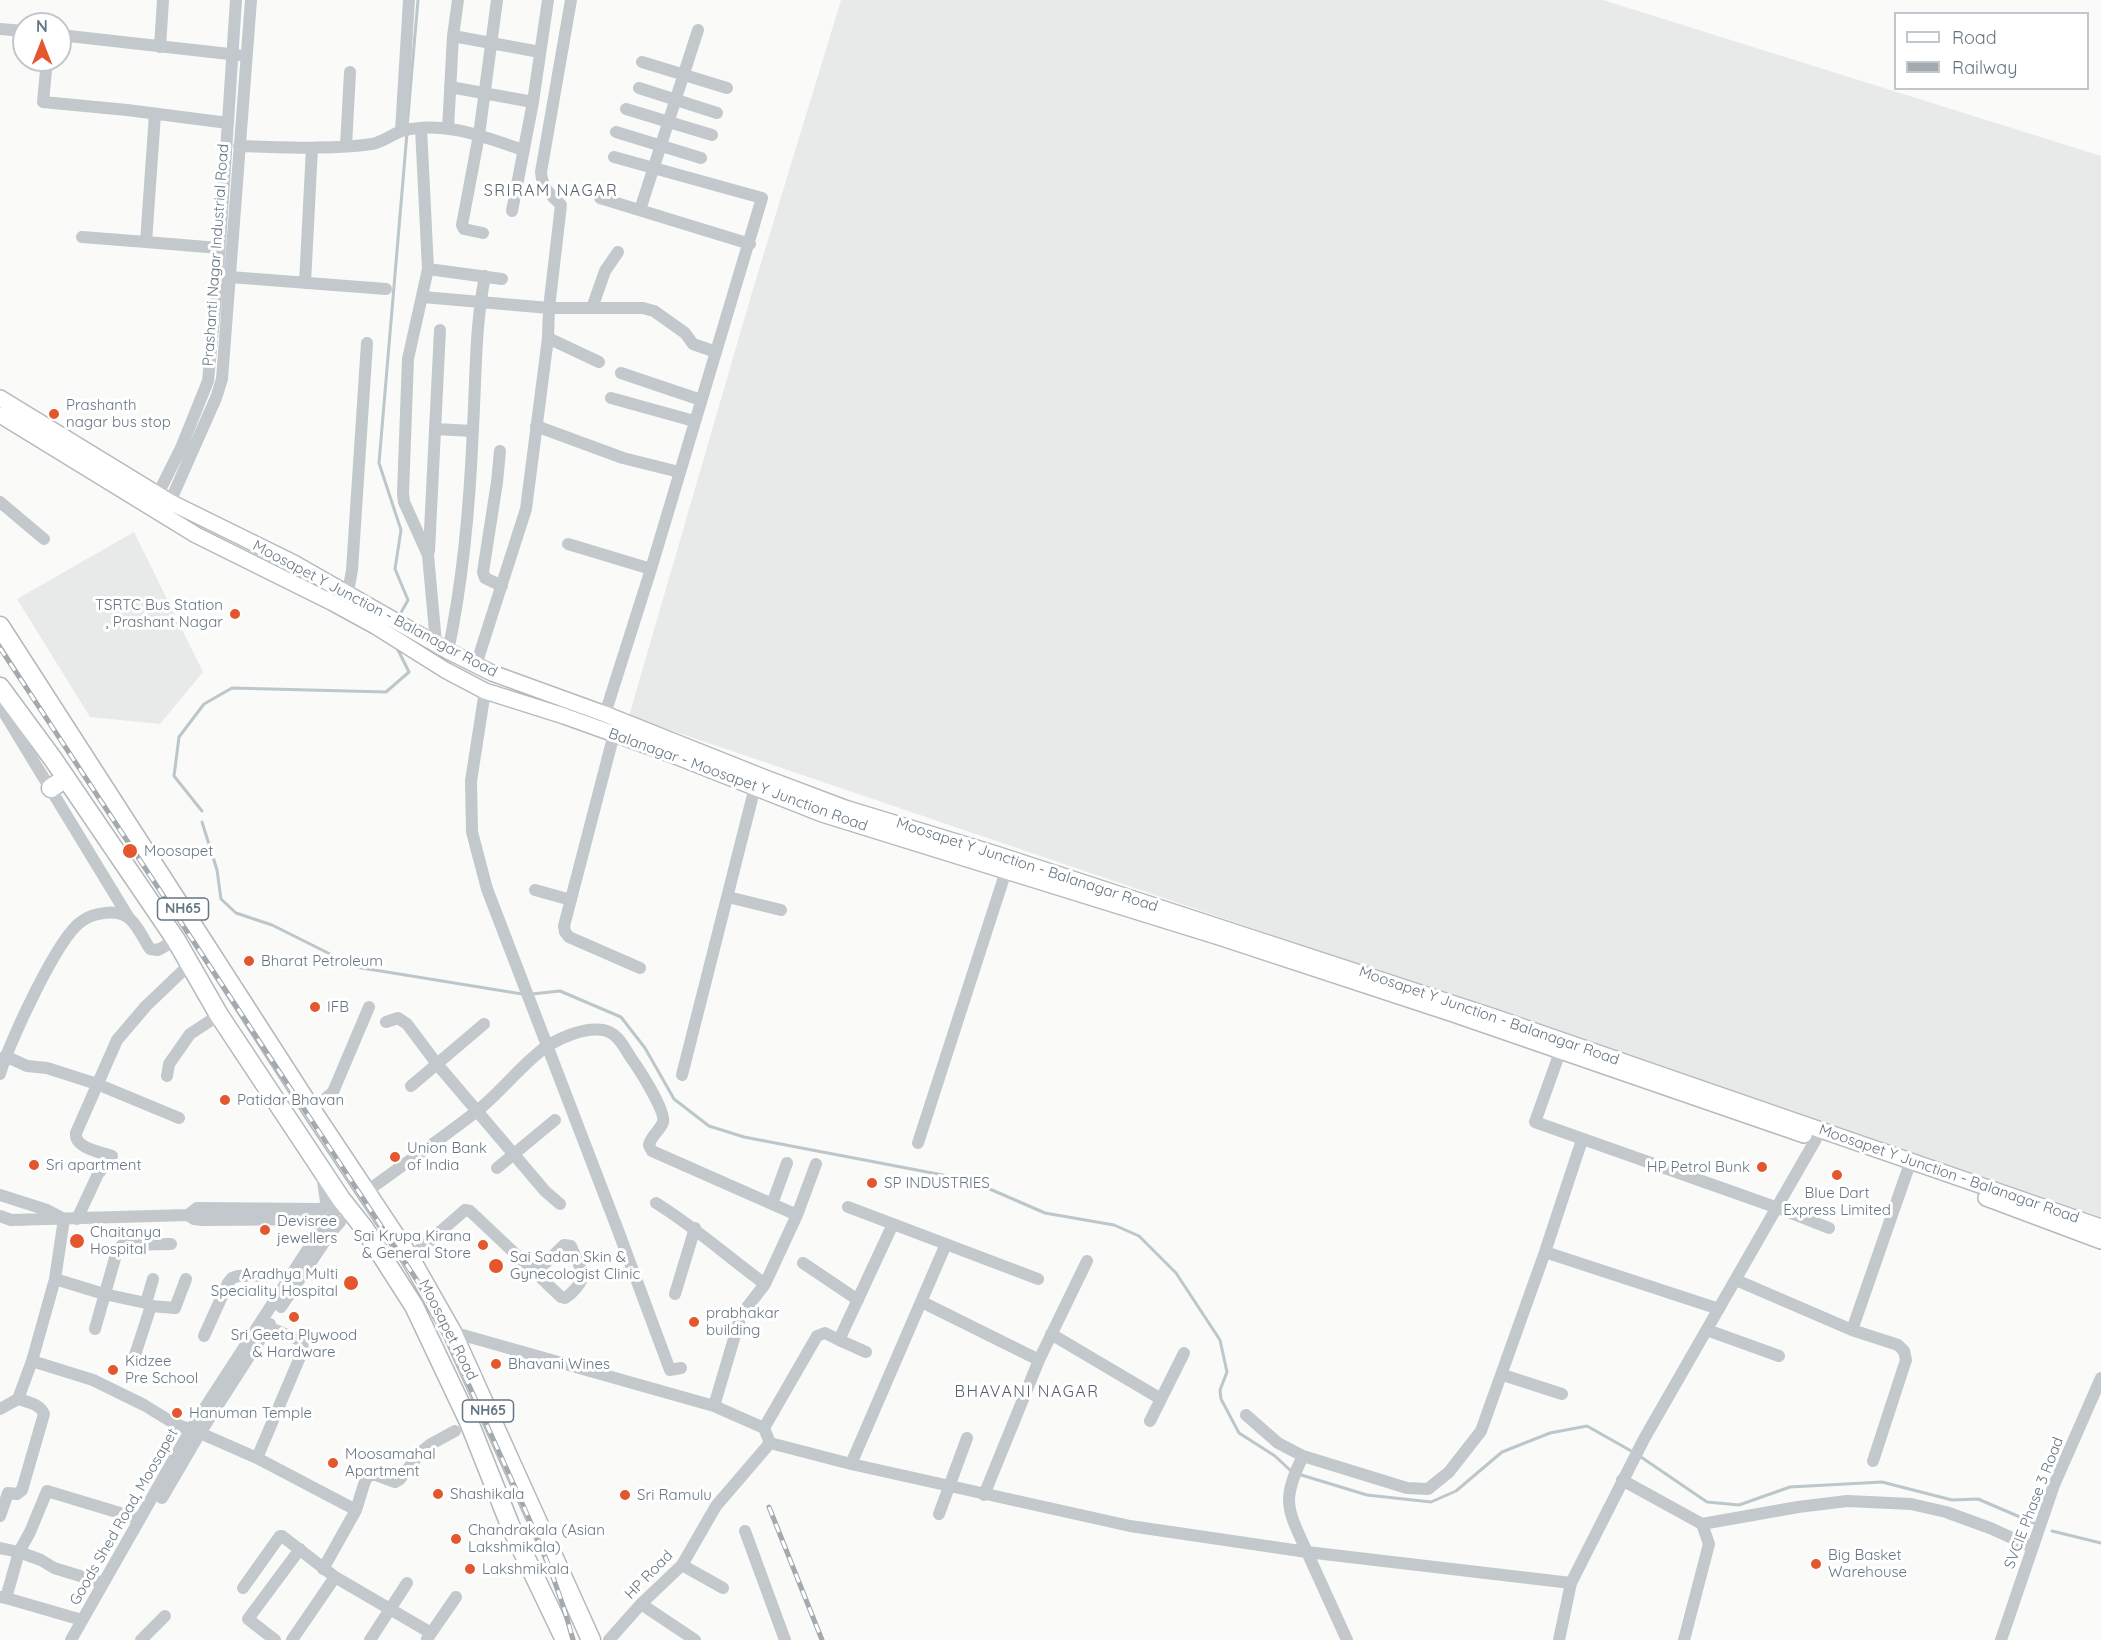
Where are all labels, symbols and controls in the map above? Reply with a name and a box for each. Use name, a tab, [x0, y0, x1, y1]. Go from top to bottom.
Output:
north arrow	[12, 12, 72, 72]
legend	[1894, 12, 2089, 90]
text: N	[36, 16, 48, 36]
text: Road	[1952, 26, 1997, 49]
text: Railway	[1952, 56, 2018, 79]
street label: Prashanti Nagar Industrial Road	[199, 143, 233, 367]
district label: SRIRAM NAGAR	[484, 181, 618, 201]
place label: Prashanth nagar bus stop	[66, 396, 171, 431]
marker: Prashanth nagar bus stop	[47, 407, 61, 421]
street label: Moosapet Y Junction - Balanagar Road	[250, 537, 500, 681]
place label: TSRTC Bus Station , Prashant Nagar	[95, 596, 223, 631]
marker: TSRTC Bus Station , Prashant Nagar	[228, 607, 242, 621]
street label: Balanagar - Moosapet Y Junction Road	[606, 725, 870, 835]
street label: Moosapet Y Junction - Balanagar Road	[894, 814, 1160, 916]
marker: Moosapet	[121, 842, 139, 860]
place label: Moosapet	[144, 842, 213, 860]
road number: NH65	[158, 898, 208, 920]
place label: Bharat Petroleum	[261, 952, 383, 970]
marker: Bharat Petroleum	[242, 954, 256, 968]
street label: Moosapet Y Junction - Balanagar Road	[1356, 963, 1622, 1069]
place label: IFB	[327, 998, 349, 1016]
marker: IFB	[308, 1000, 322, 1014]
place label: Patidar Bhavan	[237, 1091, 344, 1109]
marker: Patidar Bhavan	[218, 1093, 232, 1107]
street label: Moosapet Y Junction - Balanagar Road	[1816, 1121, 2082, 1227]
place label: Union Bank of India	[407, 1139, 487, 1174]
marker: Union Bank of India	[388, 1150, 402, 1164]
place label: Sri apartment	[46, 1156, 142, 1174]
marker: Sri apartment	[27, 1158, 41, 1172]
place label: HP Petrol Bunk	[1647, 1158, 1750, 1176]
marker: HP Petrol Bunk	[1755, 1160, 1769, 1174]
marker: Blue Dart Express Limited	[1830, 1168, 1844, 1182]
place label: SP INDUSTRIES	[884, 1174, 990, 1192]
marker: SP INDUSTRIES	[865, 1176, 879, 1190]
place label: Blue Dart Express Limited	[1783, 1184, 1891, 1219]
place label: Devisree jewellers	[277, 1212, 337, 1247]
place label: Chaitanya Hospital	[90, 1223, 161, 1258]
marker: Devisree jewellers	[258, 1223, 272, 1237]
place label: Sai Krupa Kirana & General Store	[354, 1227, 471, 1262]
marker: Chaitanya Hospital	[68, 1232, 86, 1250]
marker: Sai Krupa Kirana & General Store	[476, 1238, 490, 1252]
place label: Sai Sadan Skin & Gynecologist Clinic	[510, 1248, 640, 1283]
marker: Sai Sadan Skin & Gynecologist Clinic	[487, 1257, 505, 1275]
place label: Aradhya Multi Speciality Hospital	[211, 1265, 338, 1300]
marker: Aradhya Multi Speciality Hospital	[342, 1274, 360, 1292]
street label: Moosapet Road	[415, 1277, 481, 1383]
place label: prabhakar building	[706, 1304, 779, 1339]
marker: Sri Geeta Plywood & Hardware	[287, 1310, 301, 1324]
marker: prabhakar building	[687, 1315, 701, 1329]
place label: Sri Geeta Plywood & Hardware	[231, 1326, 357, 1361]
place label: Kidzee Pre School	[125, 1352, 198, 1387]
place label: Bhavani Wines	[508, 1355, 610, 1373]
marker: Bhavani Wines	[489, 1357, 503, 1371]
marker: Kidzee Pre School	[106, 1363, 120, 1377]
district label: BHAVANI NAGAR	[955, 1382, 1099, 1402]
road number: NH65	[462, 1400, 514, 1422]
place label: Hanuman Temple	[189, 1404, 312, 1422]
marker: Hanuman Temple	[170, 1406, 184, 1420]
street label: Goods Shed Road, Moosapet	[66, 1425, 182, 1609]
street label: SVCIE Phase 3 Road	[2001, 1435, 2067, 1571]
place label: Moosamahal Apartment	[345, 1445, 436, 1480]
marker: Moosamahal Apartment	[326, 1456, 340, 1470]
place label: Shashikala	[450, 1485, 524, 1503]
place label: Sri Ramulu	[637, 1486, 712, 1504]
marker: Shashikala	[431, 1487, 445, 1501]
marker: Sri Ramulu	[618, 1488, 632, 1502]
place label: Chandrakala (Asian Lakshmikala)	[468, 1521, 605, 1556]
marker: Chandrakala (Asian Lakshmikala)	[449, 1532, 463, 1546]
place label: Big Basket Warehouse	[1828, 1546, 1907, 1581]
street label: HP Road	[621, 1547, 677, 1603]
marker: Big Basket Warehouse	[1809, 1557, 1823, 1571]
place label: Lakshmikala	[482, 1560, 569, 1578]
marker: Lakshmikala	[463, 1562, 477, 1576]

